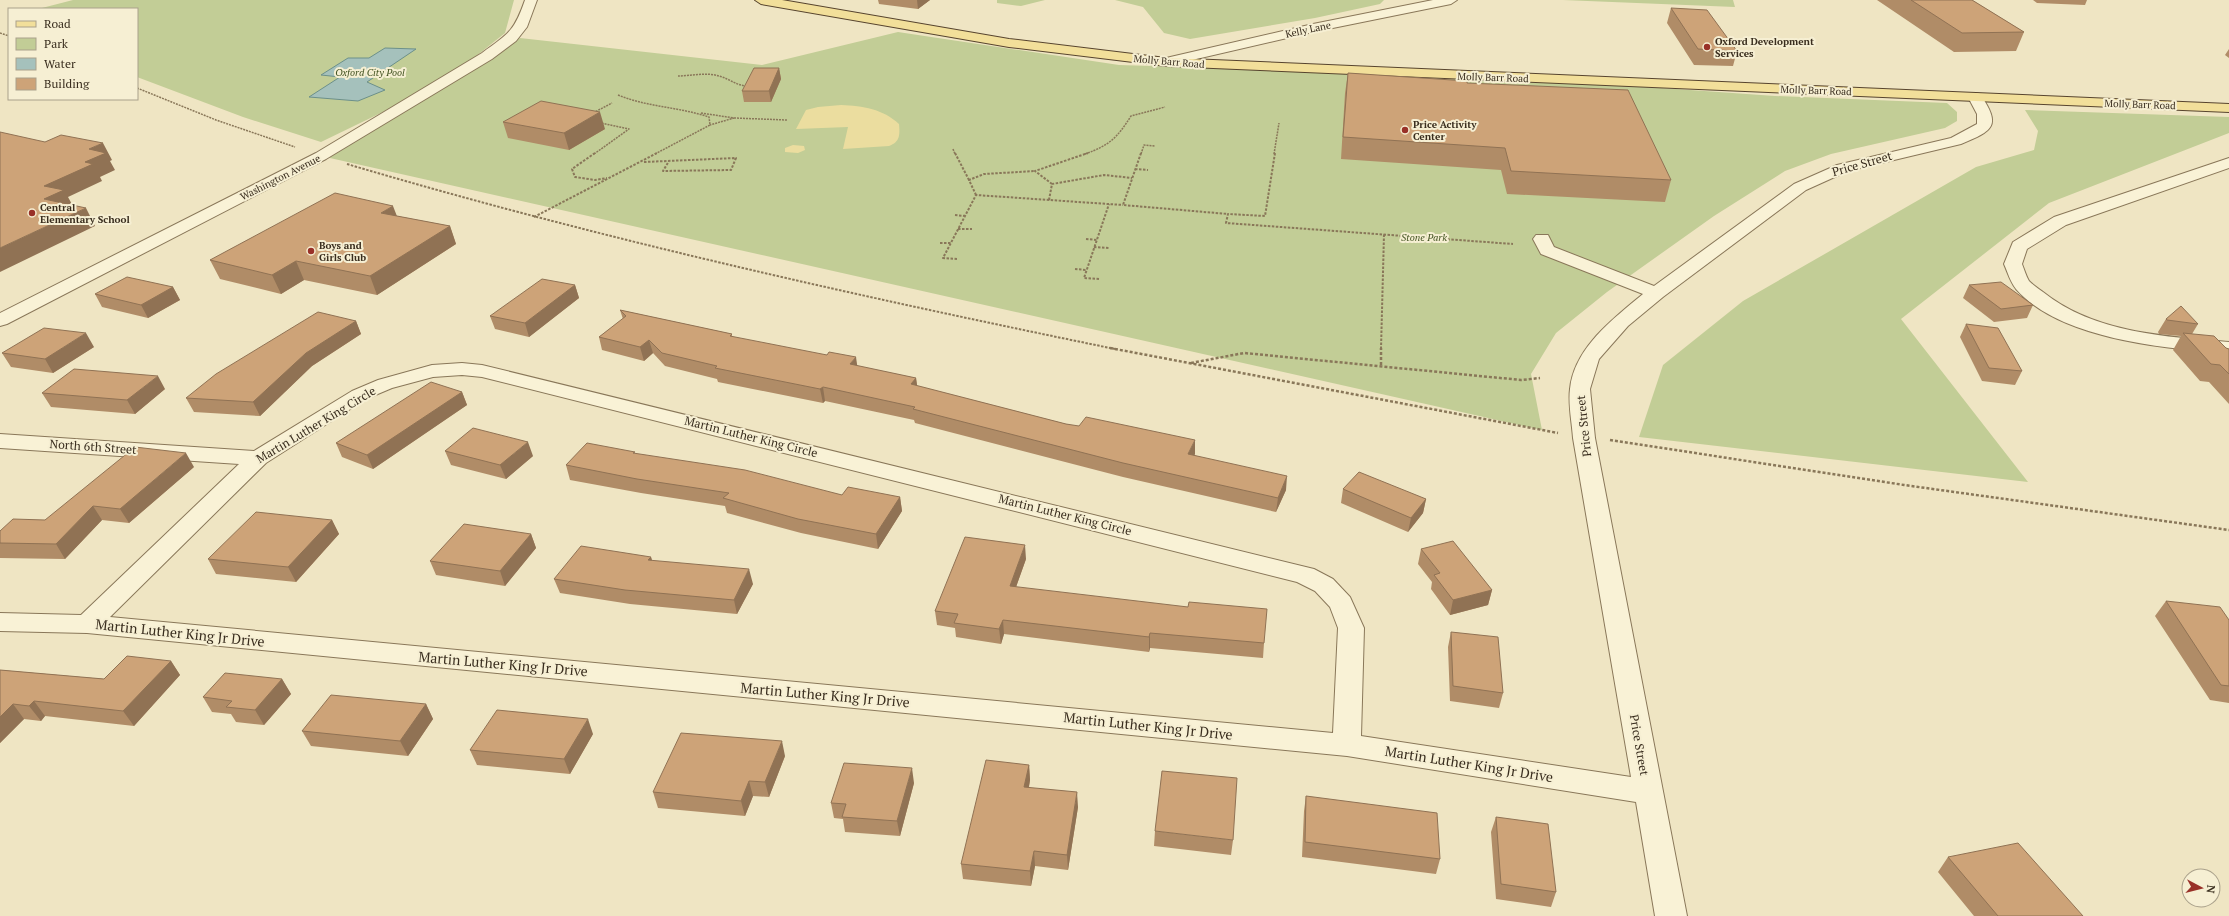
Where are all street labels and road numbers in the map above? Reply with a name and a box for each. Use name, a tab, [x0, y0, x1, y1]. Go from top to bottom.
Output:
street label: Kelly Lane	[1284, 18, 1332, 41]
street label: Molly Barr Road	[1133, 52, 1205, 71]
street label: Molly Barr Road	[1457, 70, 1529, 85]
street label: Molly Barr Road	[1780, 83, 1852, 98]
street label: Molly Barr Road	[2104, 97, 2176, 112]
street label: Price Street	[1830, 148, 1894, 179]
street label: Washington Avenue	[238, 152, 323, 203]
street label: Martin Luther King Circle	[253, 383, 378, 466]
street label: Price Street	[1573, 394, 1594, 458]
street label: Martin Luther King Circle	[683, 413, 819, 460]
street label: North 6th Street	[49, 436, 138, 457]
street label: Martin Luther King Circle	[997, 491, 1133, 538]
street label: Martin Luther King Jr Drive	[95, 614, 266, 651]
street label: Martin Luther King Jr Drive	[418, 647, 589, 680]
street label: Martin Luther King Jr Drive	[740, 678, 911, 711]
street label: Martin Luther King Jr Drive	[1063, 707, 1234, 744]
street label: Price Street	[1627, 713, 1652, 777]
street label: Martin Luther King Jr Drive	[1384, 741, 1554, 786]

